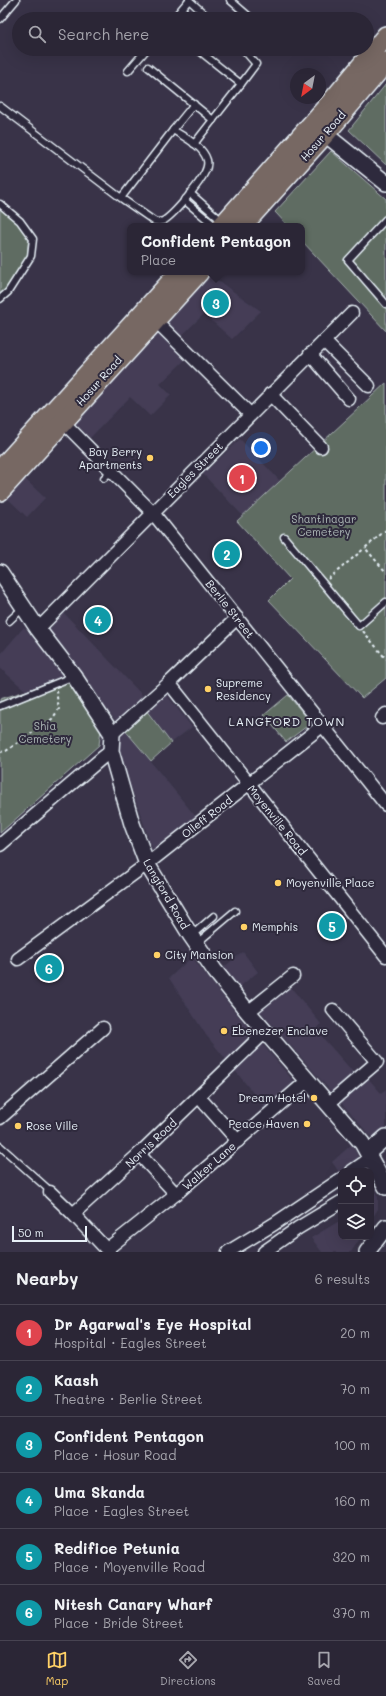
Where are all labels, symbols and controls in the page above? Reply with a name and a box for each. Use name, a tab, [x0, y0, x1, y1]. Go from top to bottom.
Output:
search box	[12, 12, 374, 56]
icon: search	[26, 23, 48, 45]
text: Search here	[58, 24, 149, 44]
north arrow	[290, 68, 326, 104]
street label: Hosur Road	[297, 107, 349, 164]
popup	[127, 223, 305, 275]
text: Confident Pentagon	[141, 231, 291, 251]
text: Place	[141, 251, 176, 268]
pin: 3	[203, 288, 229, 318]
street label: Hosur Road	[72, 353, 125, 409]
street label: Eagles Street	[164, 438, 226, 501]
your location	[251, 438, 271, 458]
place label: Bay Berry Apartments	[79, 444, 142, 472]
marker: Bay Berry Apartments	[145, 453, 155, 463]
pin: 1	[229, 463, 255, 493]
park label: Shantinagar Cemetery	[291, 511, 357, 539]
pin: 2	[214, 539, 240, 569]
street label: Berlie Street	[203, 576, 258, 641]
pin: 4	[85, 605, 111, 635]
place label: Supreme Residency	[216, 675, 271, 703]
marker: Supreme Residency	[203, 684, 213, 694]
district label: LANGFORD TOWN	[229, 713, 345, 729]
park label: Shia Cemetery	[18, 718, 72, 746]
street label: Moyenville Road	[244, 781, 310, 858]
street label: Olleff Road	[178, 792, 235, 841]
street label: Langford Road	[140, 856, 193, 932]
place label: Moyenville Place	[286, 875, 375, 890]
marker: Moyenville Place	[273, 878, 283, 888]
pin: 5	[319, 911, 345, 941]
place label: Memphis	[252, 919, 298, 934]
marker: Memphis	[239, 922, 249, 932]
place label: City Mansion	[165, 947, 233, 962]
marker: City Mansion	[152, 950, 162, 960]
pin: 6	[36, 953, 62, 983]
place label: Ebenezer Enclave	[232, 1023, 328, 1038]
marker: Ebenezer Enclave	[219, 1026, 229, 1036]
place label: Dream Hotel	[238, 1090, 306, 1105]
marker: Dream Hotel	[309, 1093, 319, 1103]
street label: Norris Road	[122, 1115, 180, 1170]
place label: Peace Haven	[228, 1116, 299, 1131]
place label: Rose Ville	[26, 1118, 78, 1133]
marker: Peace Haven	[302, 1119, 312, 1129]
marker: Rose Ville	[13, 1121, 23, 1131]
street label: Walker Lane	[179, 1138, 239, 1193]
map controls	[338, 1168, 374, 1240]
button: locate	[338, 1168, 374, 1204]
button: layers	[338, 1204, 374, 1240]
scale bar	[12, 1224, 87, 1243]
text: 50 m	[18, 1225, 44, 1240]
text: Nearby	[16, 1267, 78, 1289]
text: 6 results	[315, 1270, 370, 1287]
text: Dr Agarwal's Eye Hospital	[54, 1314, 251, 1334]
text: 1	[26, 1324, 32, 1341]
text: 20 m	[340, 1324, 370, 1341]
text: Hospital · Eagles Street	[54, 1334, 207, 1351]
text: Kaash	[54, 1370, 99, 1390]
text: 2	[25, 1380, 33, 1397]
text: 70 m	[340, 1380, 370, 1397]
text: Theatre · Berlie Street	[54, 1390, 202, 1407]
text: Confident Pentagon	[54, 1426, 204, 1446]
text: 3	[25, 1436, 33, 1453]
text: 100 m	[334, 1436, 370, 1453]
text: Place · Hosur Road	[54, 1446, 176, 1463]
text: Uma Skanda	[54, 1482, 145, 1502]
text: 4	[25, 1492, 33, 1509]
text: 160 m	[334, 1492, 370, 1509]
text: Place · Eagles Street	[54, 1502, 189, 1519]
text: Redifice Petunia	[54, 1538, 180, 1558]
text: 5	[25, 1548, 33, 1565]
text: 320 m	[333, 1548, 370, 1565]
text: Place · Moyenville Road	[54, 1558, 205, 1575]
text: Nitesh Canary Wharf	[54, 1594, 212, 1614]
text: 6	[25, 1604, 33, 1621]
text: 370 m	[333, 1604, 370, 1621]
text: Place · Bride Street	[54, 1614, 183, 1631]
tab: Map	[46, 1649, 68, 1688]
tab: Directions	[160, 1649, 216, 1688]
tab: Saved	[307, 1649, 340, 1688]

